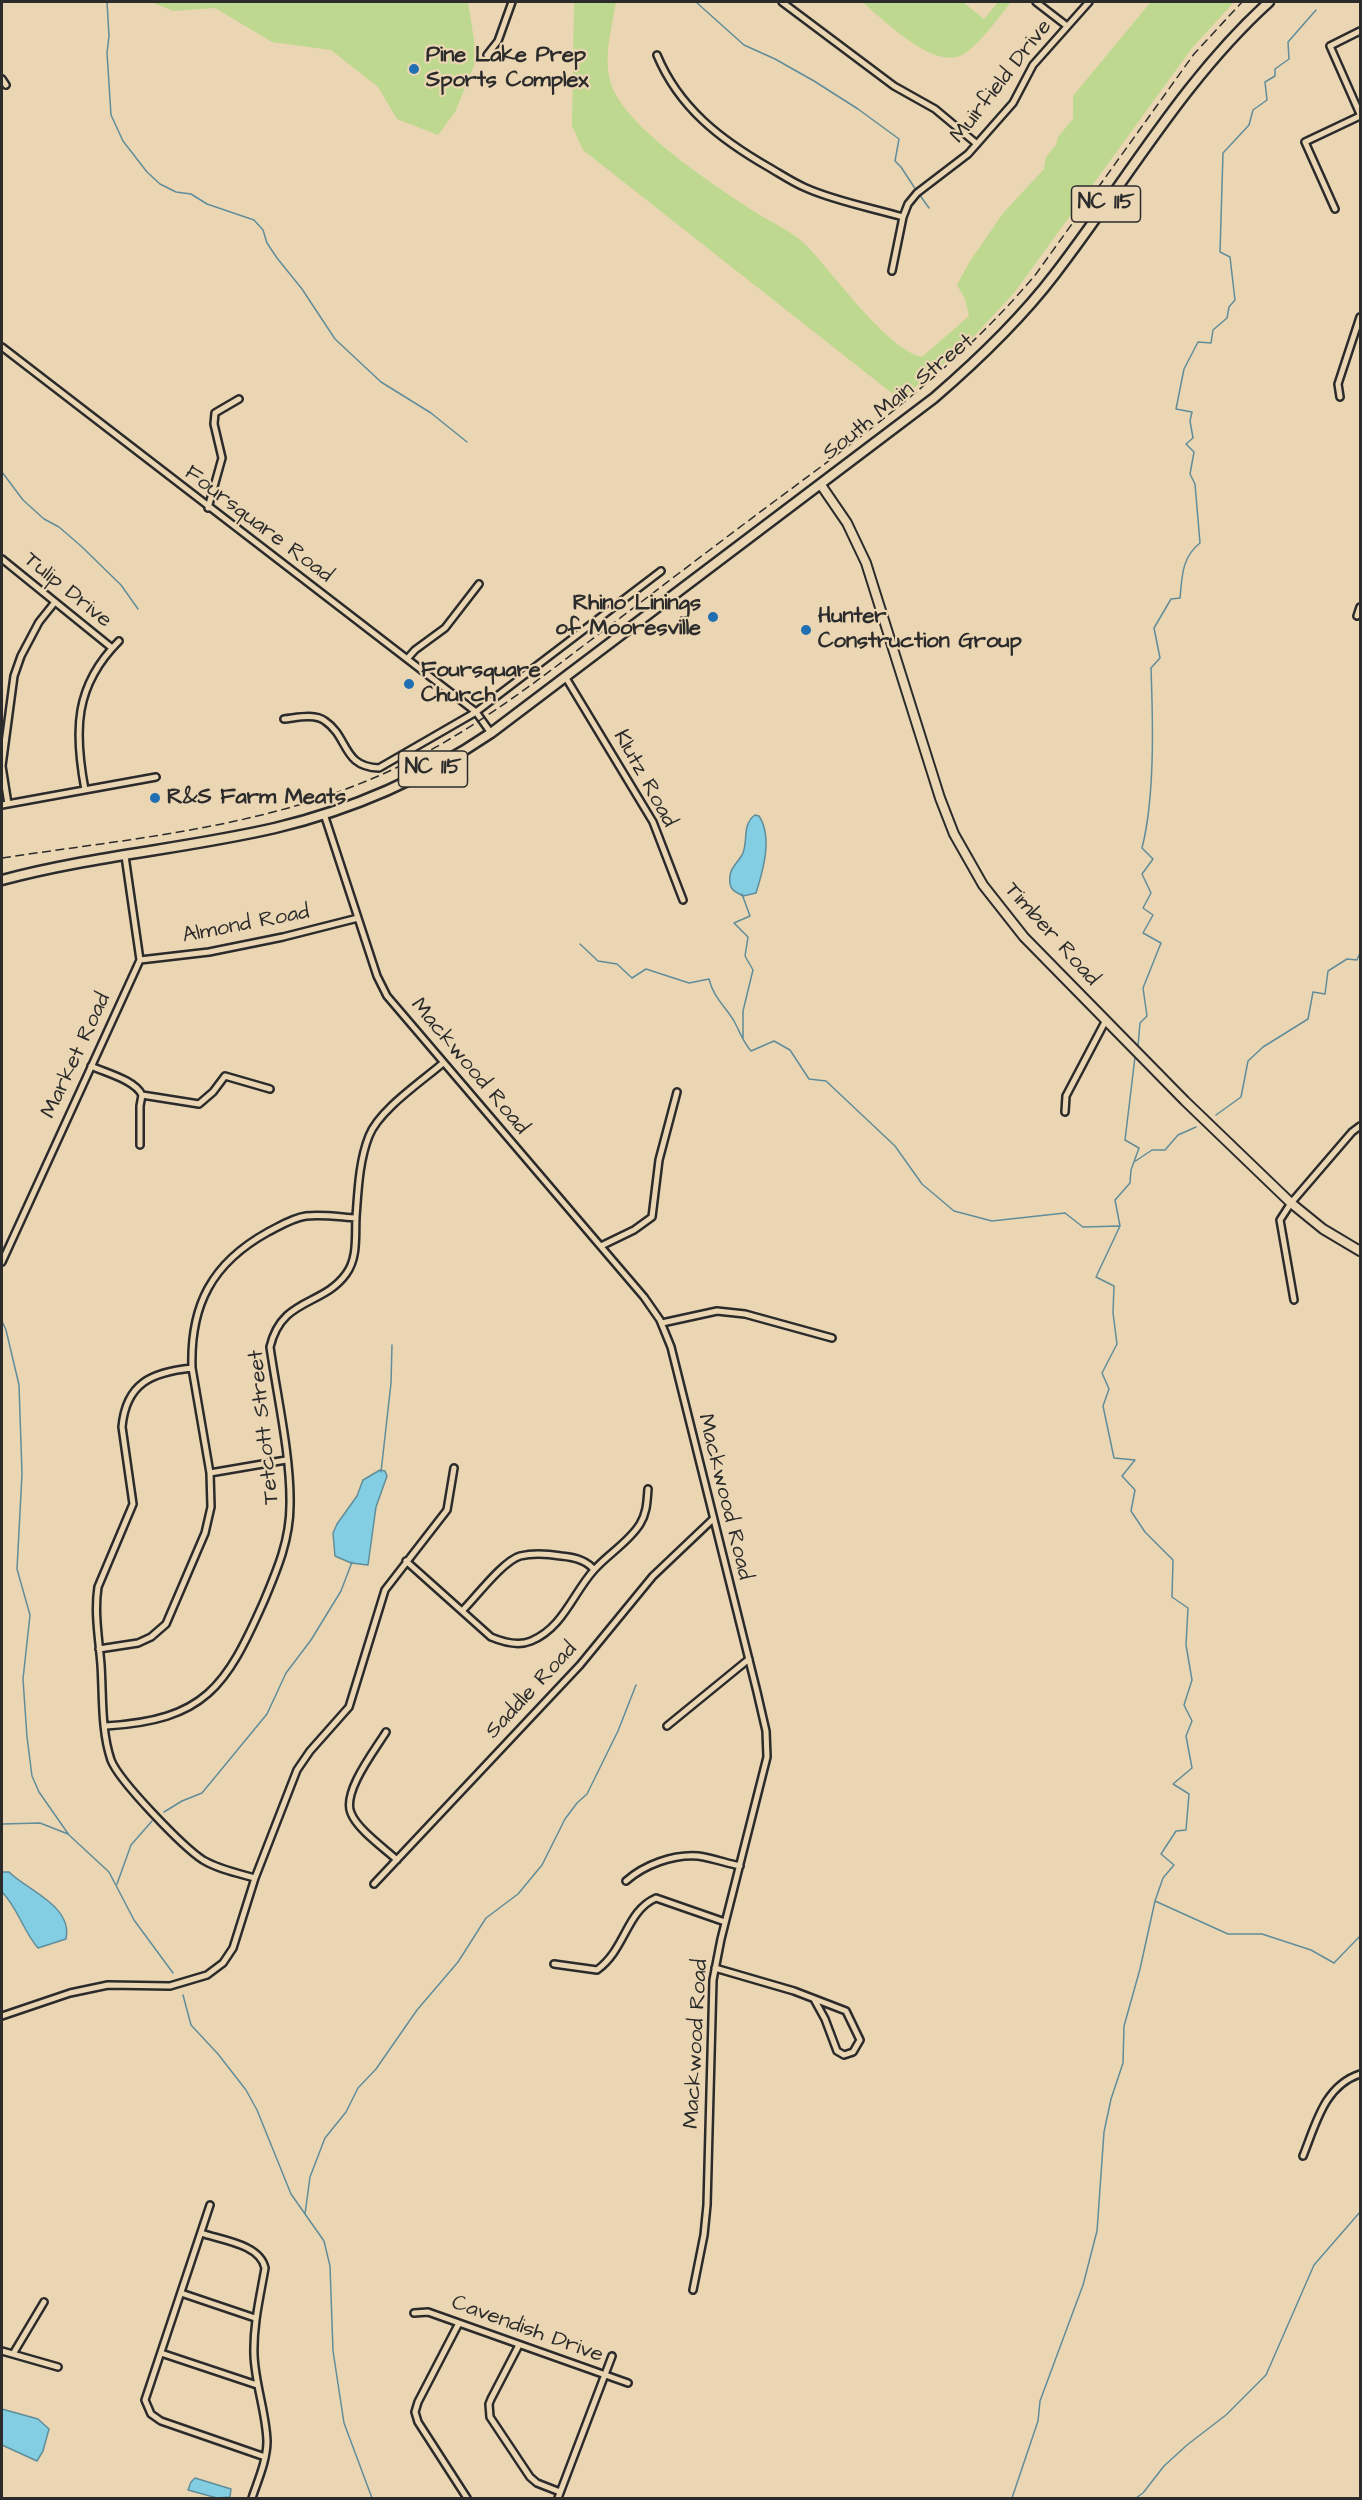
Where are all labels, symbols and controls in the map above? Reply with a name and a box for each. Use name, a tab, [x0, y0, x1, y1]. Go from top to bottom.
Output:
street label: Muirfield Drive	[946, 15, 1058, 149]
place label: Pine Lake Prep Sports Complex	[426, 43, 589, 94]
marker: Pine Lake Prep Sports Complex	[407, 62, 421, 76]
road number: NC 115	[1072, 186, 1140, 222]
street label: South Main Street	[818, 329, 980, 467]
street label: Foursquare Road	[179, 461, 337, 589]
street label: Tulip Drive	[18, 547, 116, 635]
place label: Rhino Linings of Mooresville	[555, 591, 701, 642]
place label: Hunter Construction Group	[818, 604, 1022, 656]
marker: Rhino Linings of Mooresville	[706, 610, 720, 624]
marker: Hunter Construction Group	[799, 623, 813, 637]
place label: Foursquare Church	[421, 658, 541, 710]
marker: Foursquare Church	[402, 677, 416, 691]
street label: Klutz Road	[606, 726, 682, 832]
road number: NC 115	[398, 751, 468, 787]
place label: R&S Farm Meats	[167, 785, 346, 811]
marker: R&S Farm Meats	[148, 791, 162, 805]
street label: Timber Road	[998, 878, 1104, 992]
street label: Almond Road	[180, 900, 312, 950]
street label: Market Road	[36, 989, 118, 1123]
street label: Mackwood Road	[404, 993, 534, 1141]
street label: Tetcott Street	[244, 1348, 286, 1506]
street label: Mackwood Road	[691, 1411, 757, 1583]
street label: Saddle Road	[481, 1637, 583, 1745]
street label: Mackwood Road	[679, 1958, 715, 2130]
street label: Cavendish Drive	[448, 2290, 606, 2370]

